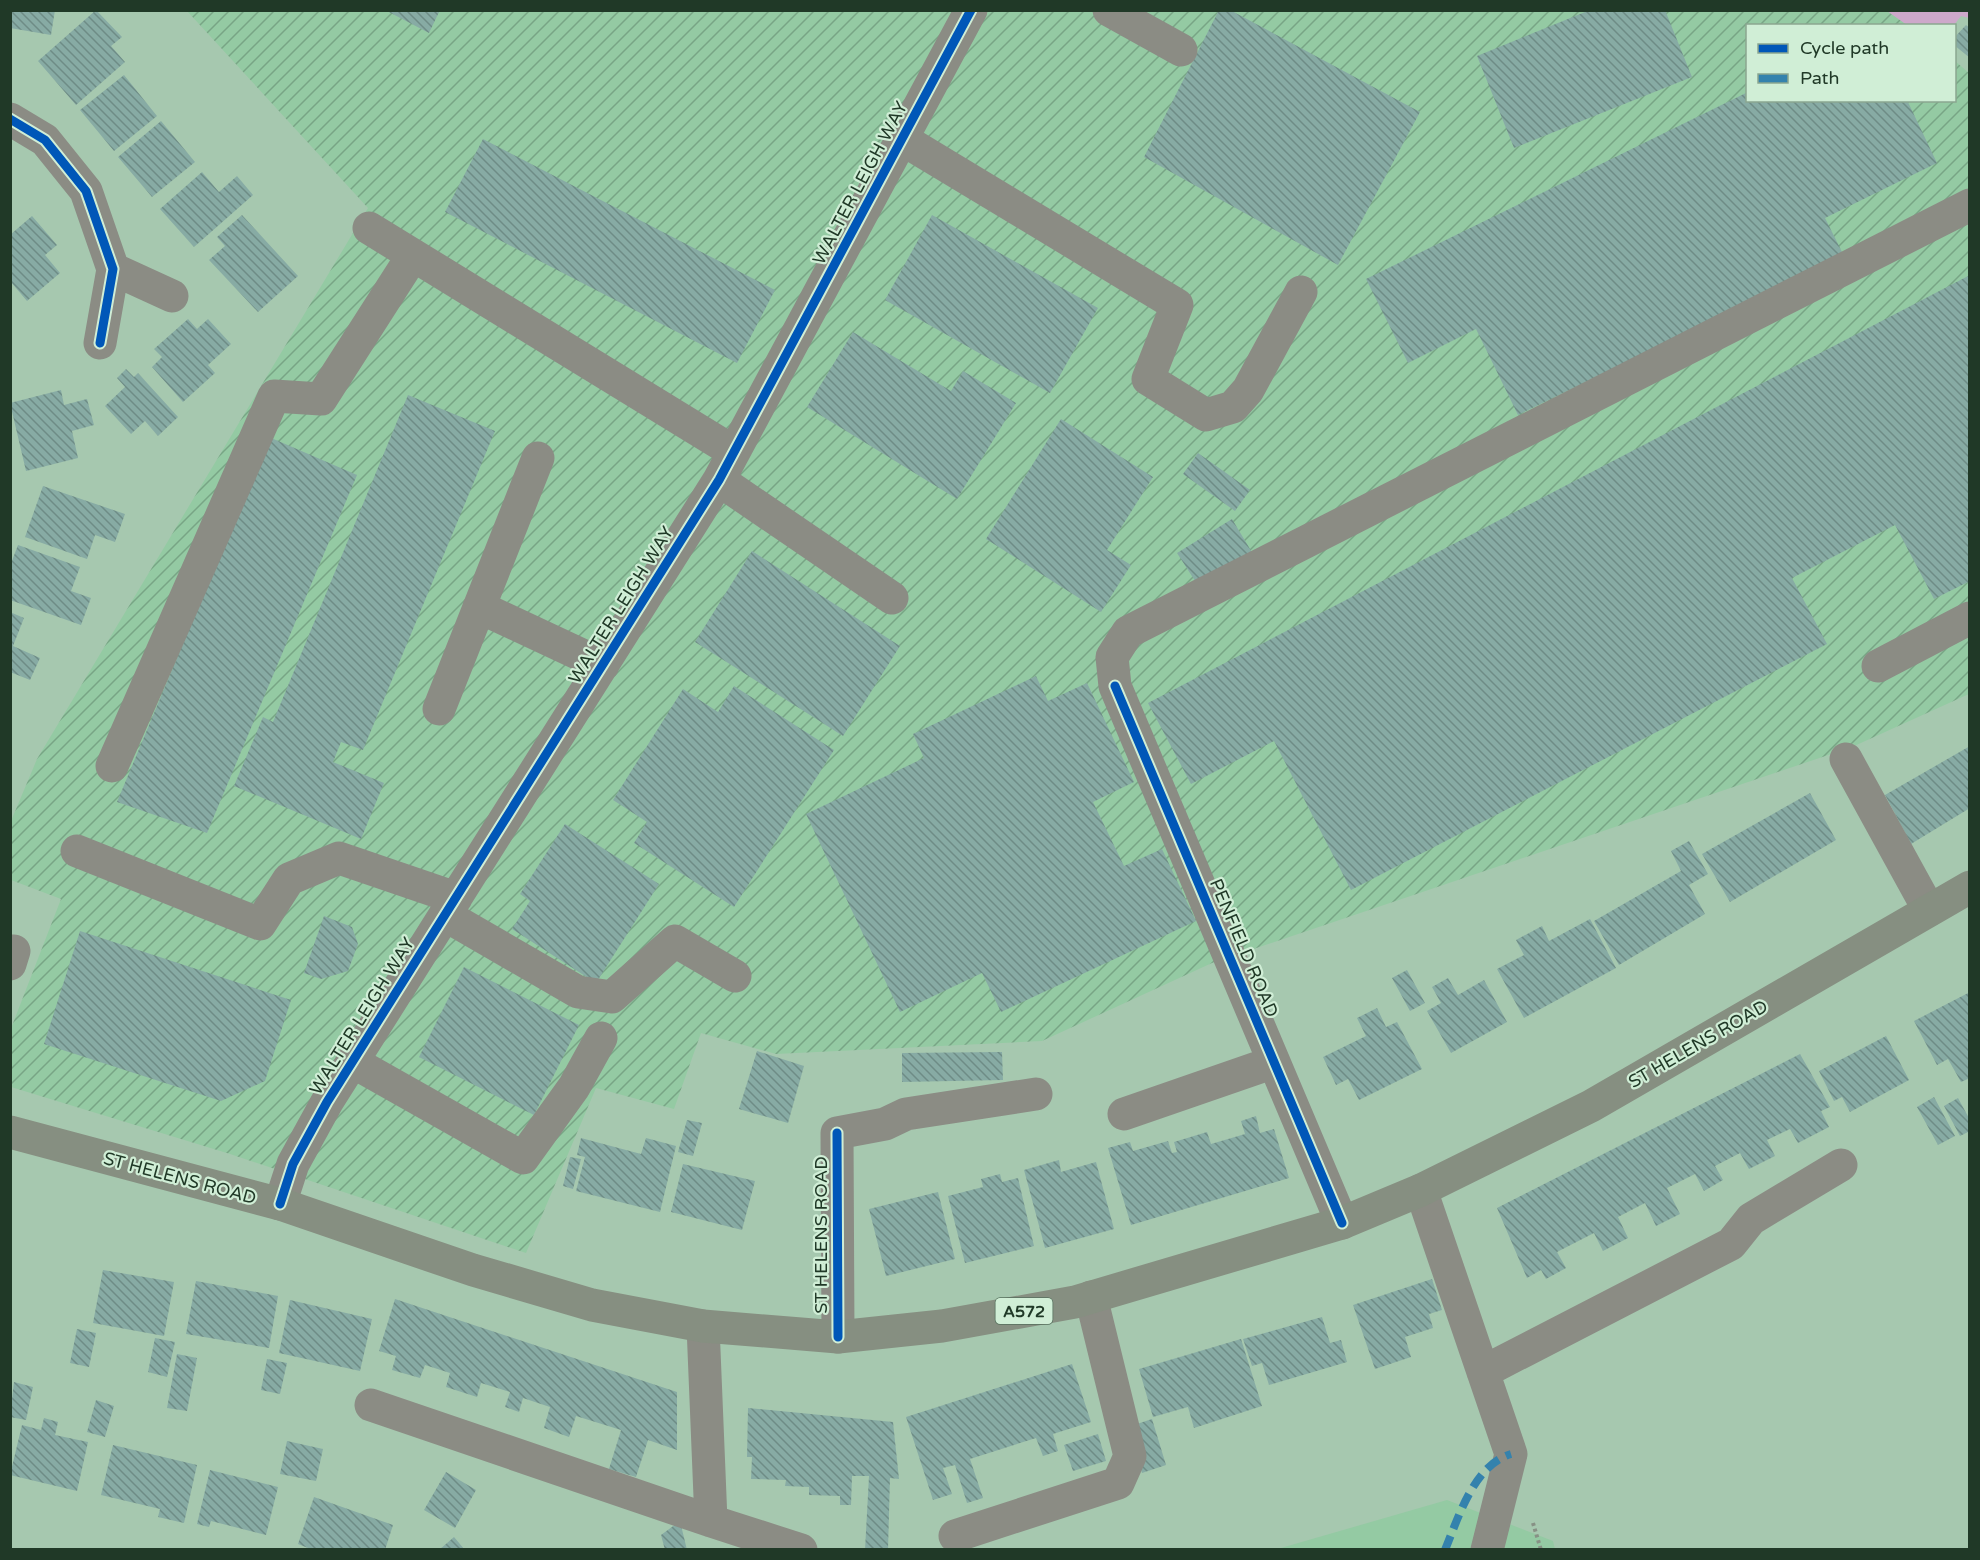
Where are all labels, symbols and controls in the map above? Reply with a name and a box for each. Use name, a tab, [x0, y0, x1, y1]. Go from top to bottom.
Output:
legend	[1746, 24, 1956, 102]
text: Cycle path	[1800, 37, 1889, 59]
text: Path	[1800, 67, 1839, 89]
street label: WALTER LEIGH WAY	[808, 97, 913, 268]
street label: WALTER LEIGH WAY	[564, 522, 679, 688]
street label: PENFIELD ROAD	[1205, 875, 1283, 1021]
street label: WALTER LEIGH WAY	[305, 933, 420, 1099]
street label: ST HELENS ROAD	[1624, 995, 1772, 1093]
street label: ST HELENS ROAD	[101, 1147, 259, 1209]
street label: ST HELENS ROAD	[810, 1156, 832, 1314]
road number: A572	[996, 1298, 1052, 1324]

